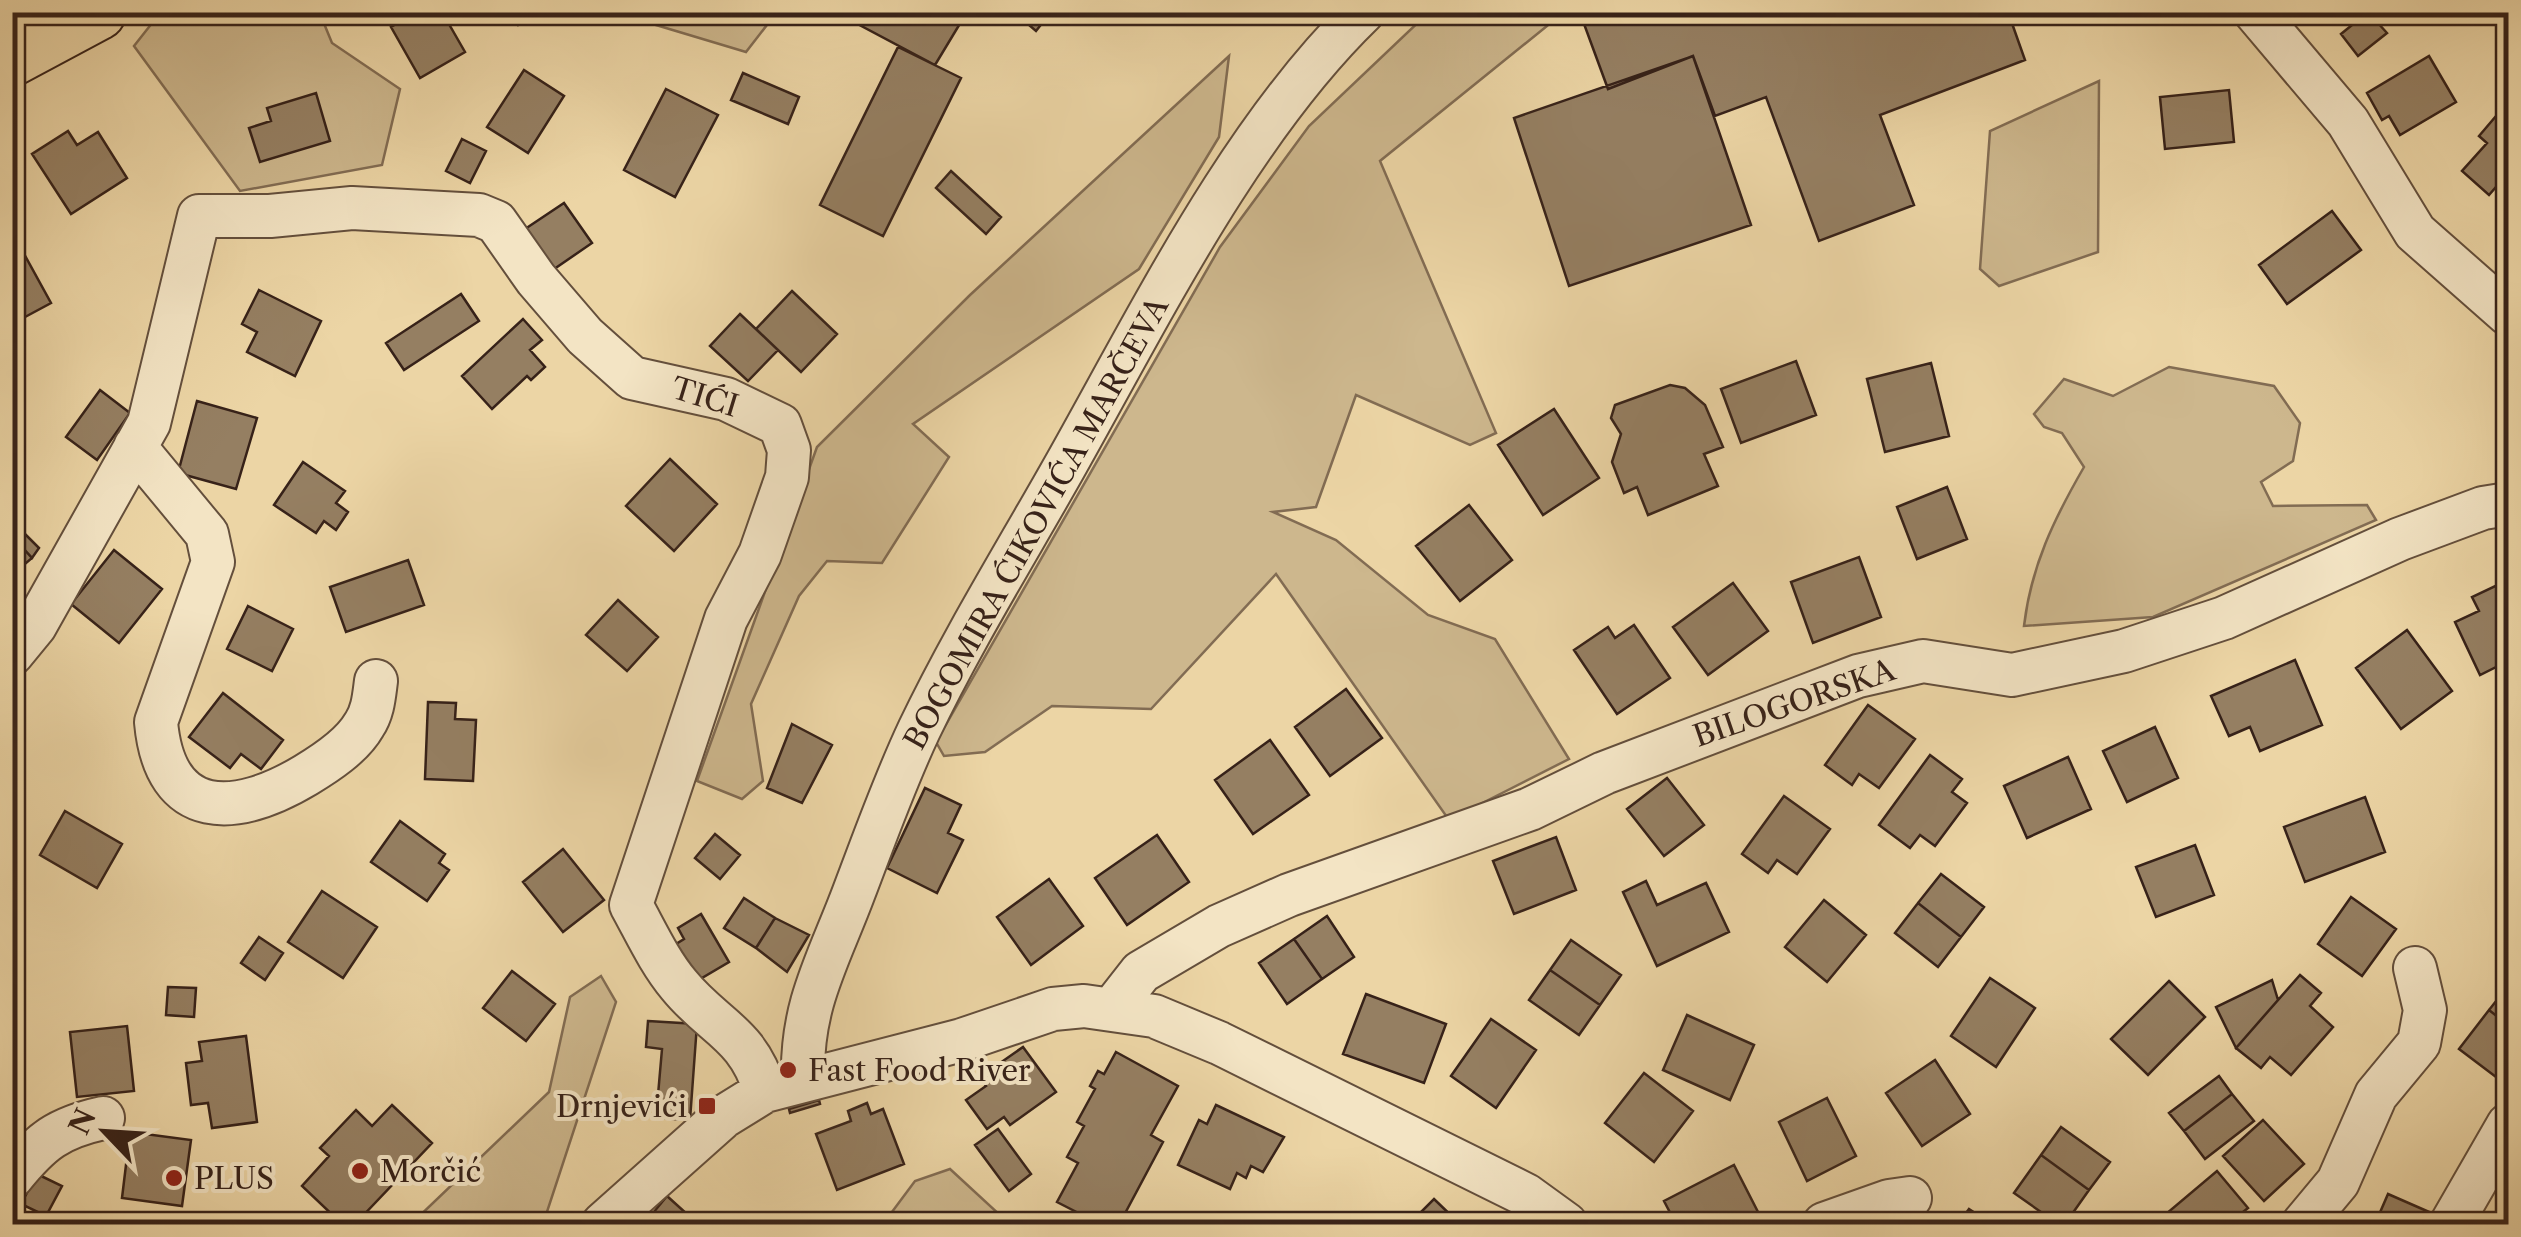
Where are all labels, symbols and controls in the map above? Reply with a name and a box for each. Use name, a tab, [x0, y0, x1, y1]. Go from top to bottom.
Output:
street label: BOGOMIRA ĆIKOVIĆA MARČEVA	[895, 289, 1177, 756]
street label: TIĆI	[667, 369, 743, 425]
street label: BILOGORSKA	[1688, 651, 1900, 755]
place label: Fast Food River	[808, 1052, 1031, 1089]
marker: Fast Food River	[777, 1059, 799, 1081]
north arrow	[55, 1082, 155, 1182]
place label: Drnjevići	[556, 1088, 687, 1125]
marker: Drnjevići	[696, 1095, 718, 1117]
text: N	[62, 1103, 103, 1140]
place label: Morčić	[380, 1153, 481, 1190]
place label: PLUS	[194, 1160, 274, 1197]
marker: Morčić	[349, 1160, 371, 1182]
marker: PLUS	[163, 1167, 185, 1189]

